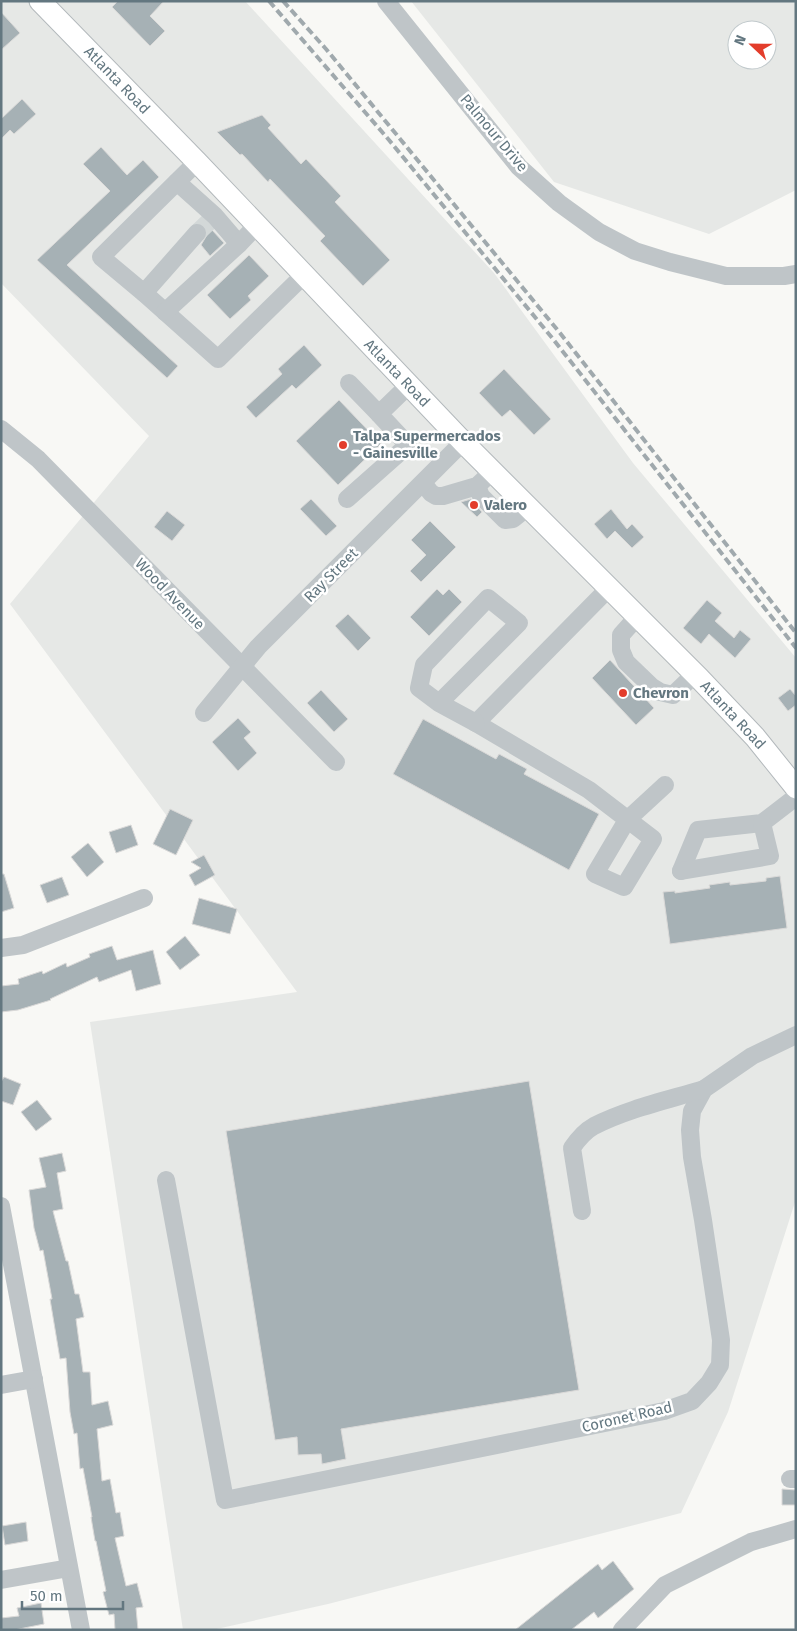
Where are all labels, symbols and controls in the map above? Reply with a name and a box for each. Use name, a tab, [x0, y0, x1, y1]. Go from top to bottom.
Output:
north arrow	[727, 20, 777, 70]
text: N	[731, 33, 750, 48]
street label: Atlanta Road	[80, 42, 154, 118]
street label: Palmour Drive	[456, 91, 532, 175]
street label: Atlanta Road	[360, 335, 434, 411]
place label: Talpa Supermercados - Gainesville	[353, 427, 501, 462]
marker: Talpa Supermercados - Gainesville	[337, 439, 349, 451]
place label: Valero	[483, 496, 527, 514]
marker: Valero	[468, 499, 480, 511]
street label: Ray Street	[300, 544, 362, 606]
street label: Wood Avenue	[131, 554, 209, 634]
street label: Atlanta Road	[697, 677, 769, 753]
place label: Chevron	[633, 684, 689, 702]
marker: Chevron	[617, 687, 629, 699]
street label: Coronet Road	[580, 1398, 674, 1436]
scale bar	[22, 1578, 124, 1610]
text: 50 m	[30, 1587, 63, 1605]

